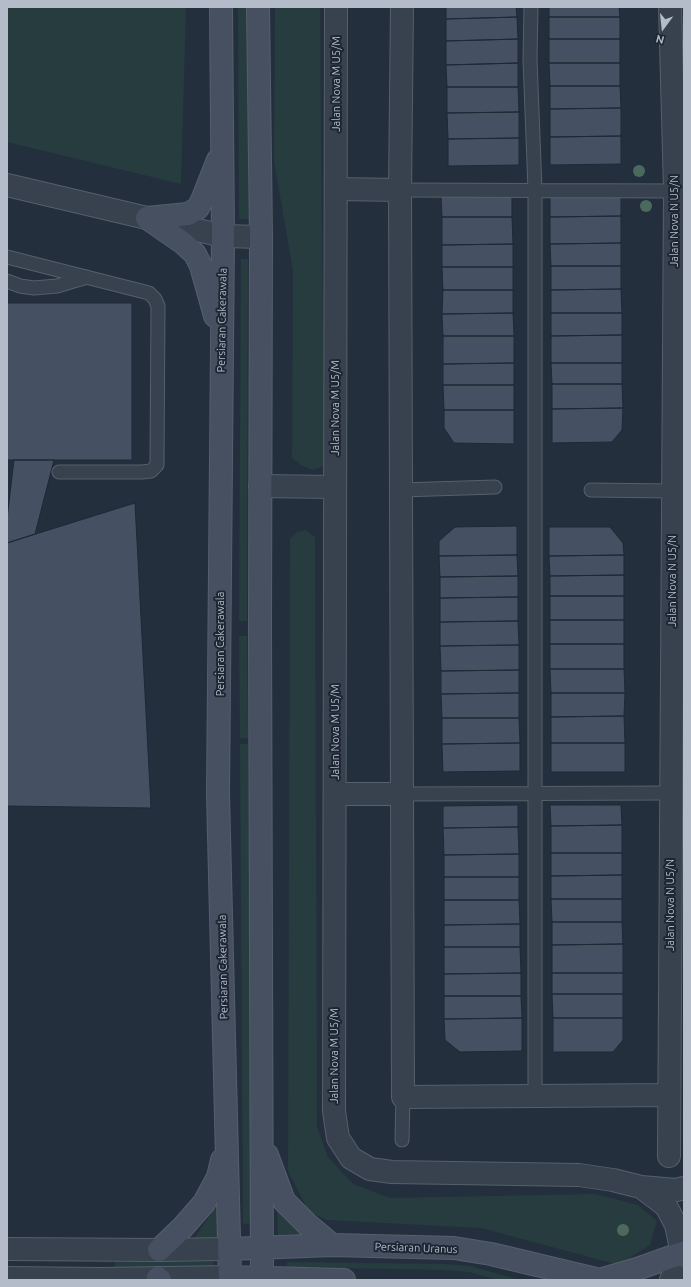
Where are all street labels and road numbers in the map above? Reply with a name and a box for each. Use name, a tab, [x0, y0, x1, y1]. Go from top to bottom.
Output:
street label: Jalan Nova M U5/M	[329, 36, 343, 132]
street label: Jalan Nova N U5/N	[667, 175, 681, 267]
street label: Persiaran Cakerawala	[214, 268, 230, 372]
street label: Jalan Nova M U5/M	[328, 360, 342, 456]
street label: Jalan Nova N U5/N	[665, 535, 679, 627]
street label: Persiaran Cakerawala	[213, 592, 227, 696]
street label: Jalan Nova M U5/M	[328, 684, 342, 780]
street label: Jalan Nova N U5/N	[663, 859, 677, 951]
street label: Persiaran Cakerawala	[215, 915, 231, 1019]
street label: Jalan Nova M U5/M	[327, 1008, 341, 1104]
street label: Persiaran Uranus	[374, 1240, 458, 1256]

